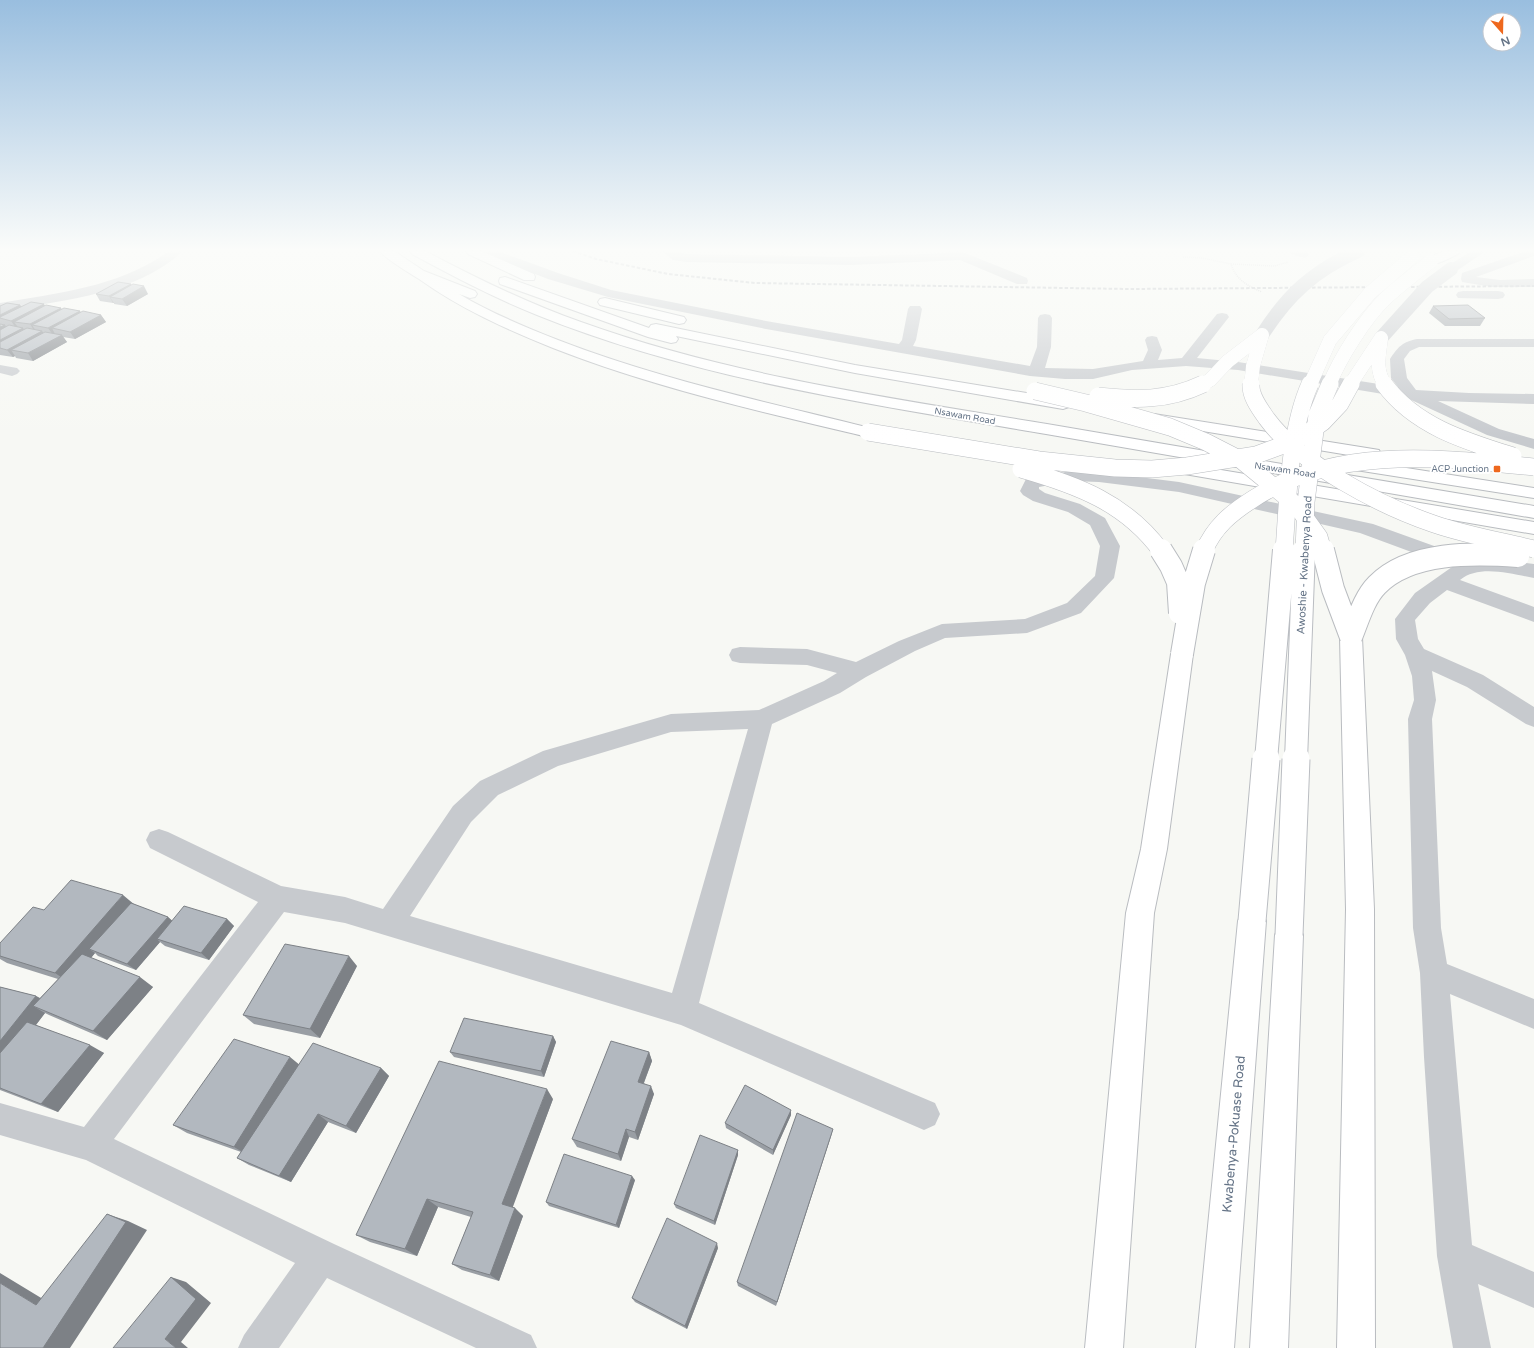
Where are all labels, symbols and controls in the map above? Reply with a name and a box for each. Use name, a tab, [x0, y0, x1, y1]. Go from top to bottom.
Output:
north arrow	[1482, 12, 1522, 52]
text: N	[1499, 33, 1512, 49]
street label: Nsawam Road	[934, 406, 996, 427]
street label: Nsawam Road	[1254, 460, 1316, 481]
place label: ACP Junction	[1431, 464, 1489, 475]
marker: ACP Junction	[1492, 464, 1502, 474]
street label: Awoshie - Kwabenya Road	[1294, 495, 1315, 635]
street label: Kwabenya-Pokuase Road	[1219, 1055, 1249, 1213]

